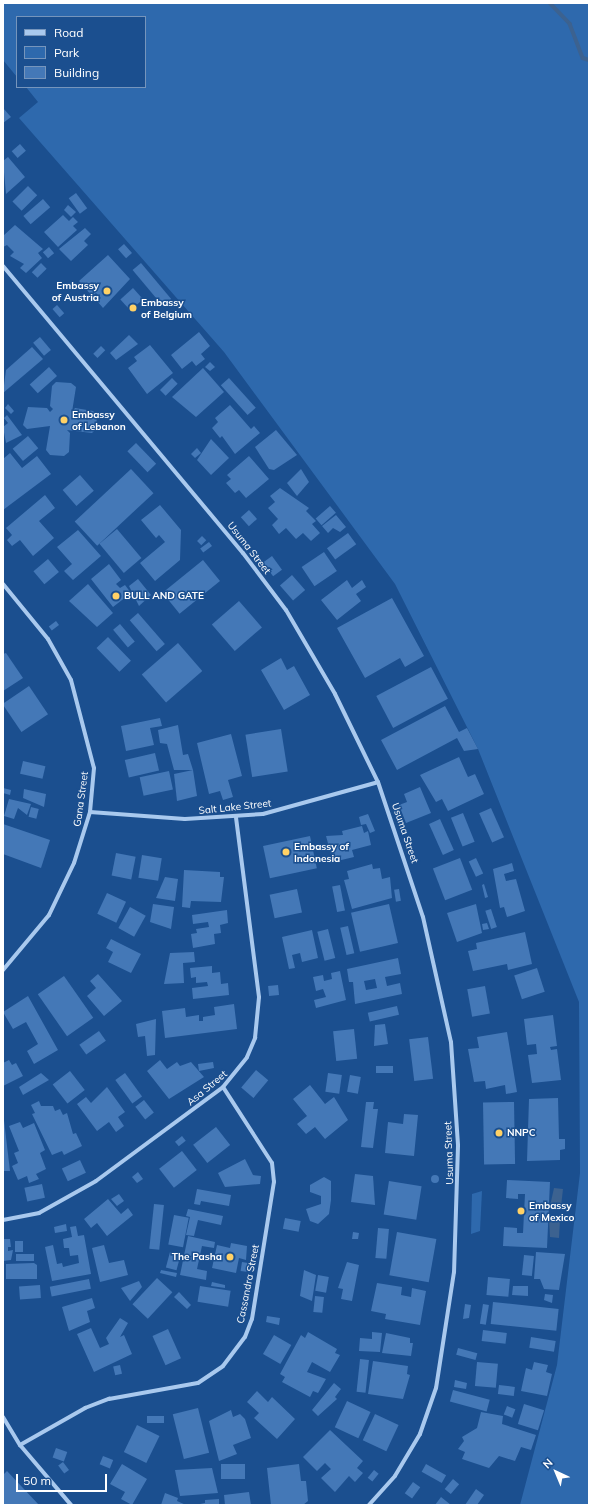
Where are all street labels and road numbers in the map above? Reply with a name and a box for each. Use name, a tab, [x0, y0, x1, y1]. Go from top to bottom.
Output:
street label: Usuma Street	[225, 519, 273, 577]
street label: Gana Street	[71, 771, 91, 827]
street label: Salt Lake Street	[198, 797, 272, 817]
street label: Usuma Street	[389, 801, 421, 865]
street label: Asa Street	[185, 1068, 229, 1108]
street label: Usuma Street	[442, 1121, 456, 1185]
street label: Cassandra Street	[234, 1243, 262, 1325]

